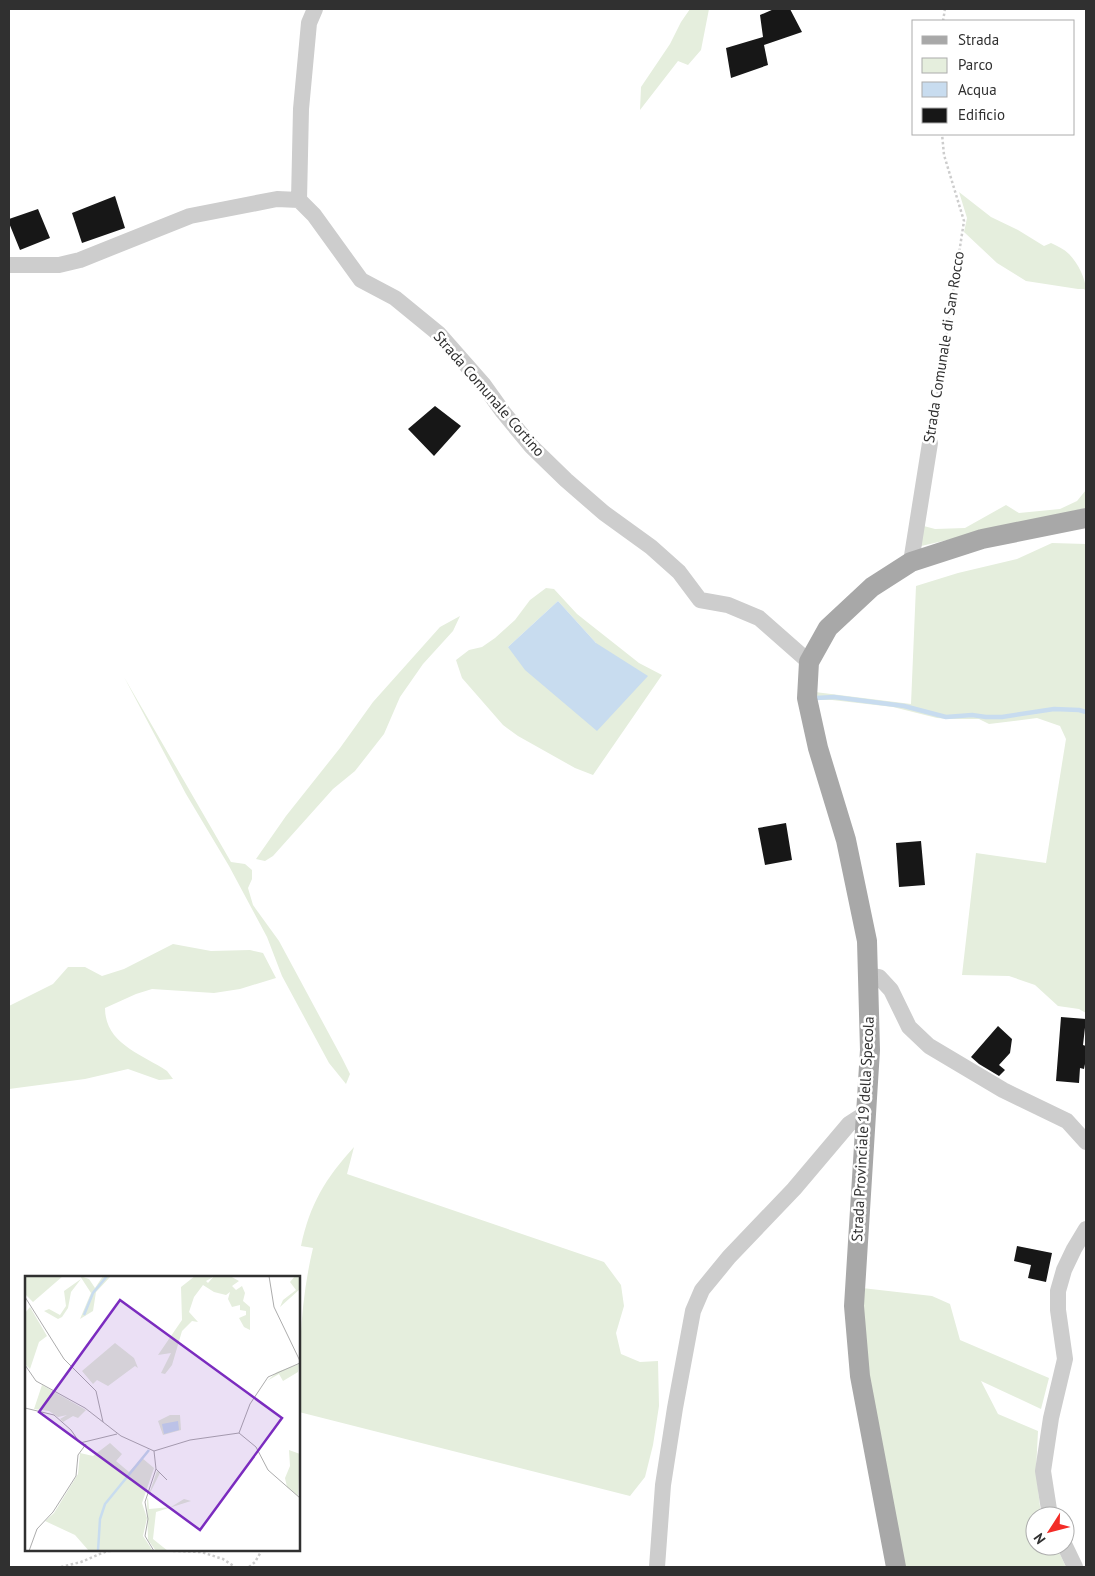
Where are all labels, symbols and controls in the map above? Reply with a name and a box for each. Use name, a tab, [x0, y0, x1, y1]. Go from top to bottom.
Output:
legend	[912, 20, 1075, 135]
text: Strada	[958, 30, 999, 49]
text: Parco	[958, 55, 993, 74]
text: Acqua	[958, 80, 997, 99]
text: Edificio	[958, 105, 1005, 124]
street label: Strada Comunale di San Rocco	[919, 250, 968, 444]
street label: Strada Comunale Cortino	[430, 327, 549, 460]
street label: Strada Provinciale 19 della Specola	[847, 1016, 878, 1242]
inset map	[25, 1276, 300, 1551]
north arrow	[1025, 1506, 1075, 1556]
text: N	[1029, 1530, 1049, 1548]

